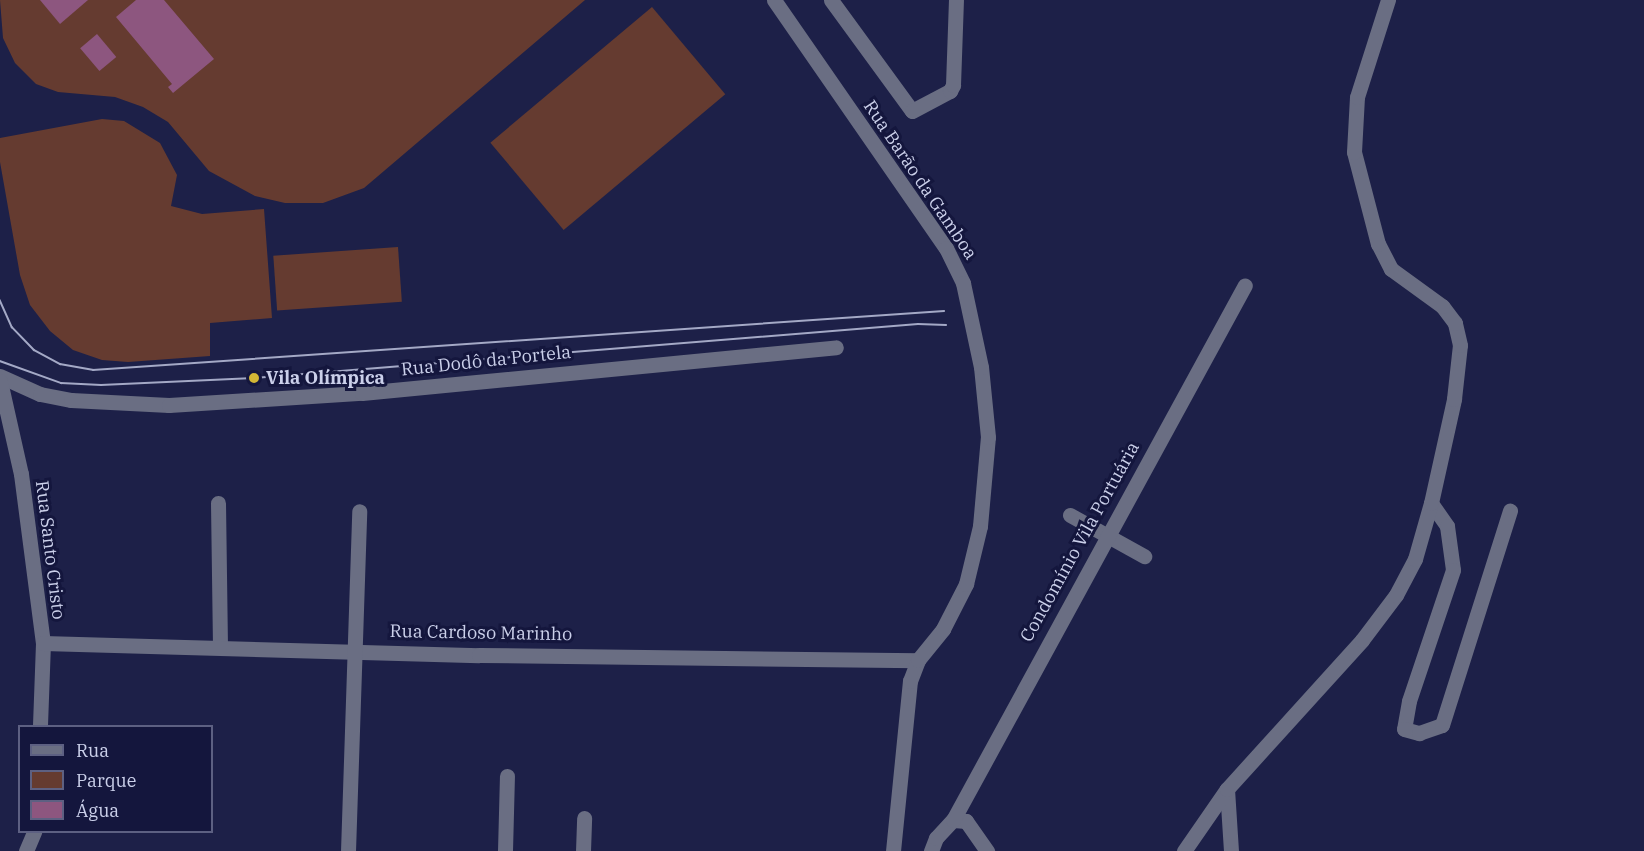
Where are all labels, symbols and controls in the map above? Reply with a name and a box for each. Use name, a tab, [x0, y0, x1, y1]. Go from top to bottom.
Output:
street label: Rua Barão da Gamboa	[859, 96, 981, 264]
street label: Rua Dodô da Portela	[400, 341, 572, 381]
place label: Vila Olímpica	[266, 367, 385, 389]
marker: Vila Olímpica	[247, 371, 261, 385]
street label: Condomínio Vila Portuária	[1016, 438, 1144, 646]
street label: Rua Santo Cristo	[31, 479, 69, 621]
street label: Rua Cardoso Marinho	[389, 621, 573, 645]
legend	[18, 725, 213, 833]
text: Rua	[76, 739, 109, 762]
text: Parque	[76, 769, 136, 792]
text: Água	[76, 799, 119, 822]

